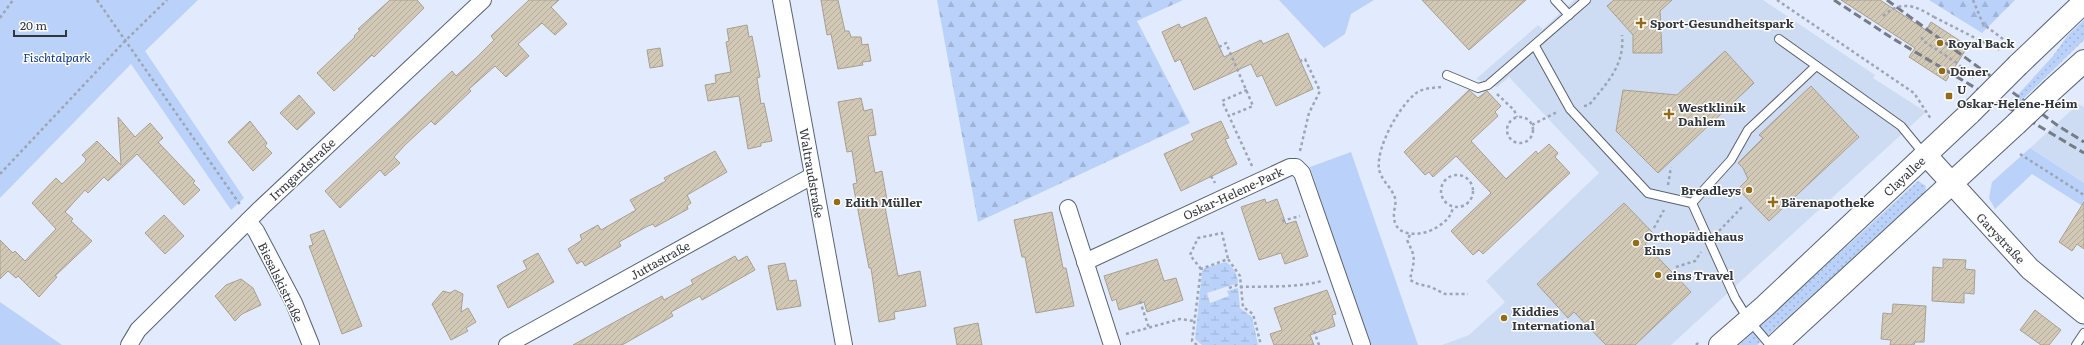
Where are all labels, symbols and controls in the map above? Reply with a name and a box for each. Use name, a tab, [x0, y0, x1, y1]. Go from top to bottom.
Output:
scale bar	[14, 12, 66, 38]
place label: Sport-Gesundheitspark	[1650, 14, 1795, 32]
text: 20 m	[20, 16, 47, 34]
marker: Sport-Gesundheitspark	[1635, 17, 1647, 29]
place label: Royal Back	[1948, 34, 2015, 52]
marker: Royal Back	[1935, 38, 1945, 48]
park label: Fischtalpark	[23, 48, 91, 66]
place label: Döner	[1950, 62, 1989, 80]
marker: Döner	[1937, 66, 1947, 76]
place label: U Oskar-Helene-Heim	[1957, 80, 2078, 112]
marker: U Oskar-Helene-Heim	[1944, 91, 1954, 101]
place label: Westklinik Dahlem	[1678, 98, 1747, 130]
marker: Westklinik Dahlem	[1663, 108, 1675, 120]
street label: Waltraudstraße	[795, 127, 829, 219]
street label: Irmgardstraße	[265, 134, 339, 204]
street label: Clayallee	[1879, 152, 1929, 200]
street label: Oskar-Helene-Park	[1180, 162, 1287, 224]
place label: Breadleys	[1681, 181, 1741, 199]
marker: Breadleys	[1744, 185, 1754, 195]
place label: Edith Müller	[845, 193, 923, 211]
place label: Bärenapotheke	[1781, 193, 1875, 211]
marker: Edith Müller	[832, 197, 842, 207]
marker: Bärenapotheke	[1768, 197, 1778, 207]
street label: Garystraße	[1973, 208, 2029, 268]
place label: Orthopädiehaus Eins	[1644, 227, 1743, 259]
street label: Juttastraße	[627, 236, 693, 284]
marker: Orthopädiehaus Eins	[1631, 238, 1641, 248]
street label: Biesalskistraße	[254, 239, 308, 325]
place label: eins Travel	[1666, 266, 1734, 284]
marker: eins Travel	[1653, 270, 1663, 280]
place label: Kiddies International	[1512, 302, 1596, 334]
marker: Kiddies International	[1499, 313, 1509, 323]

